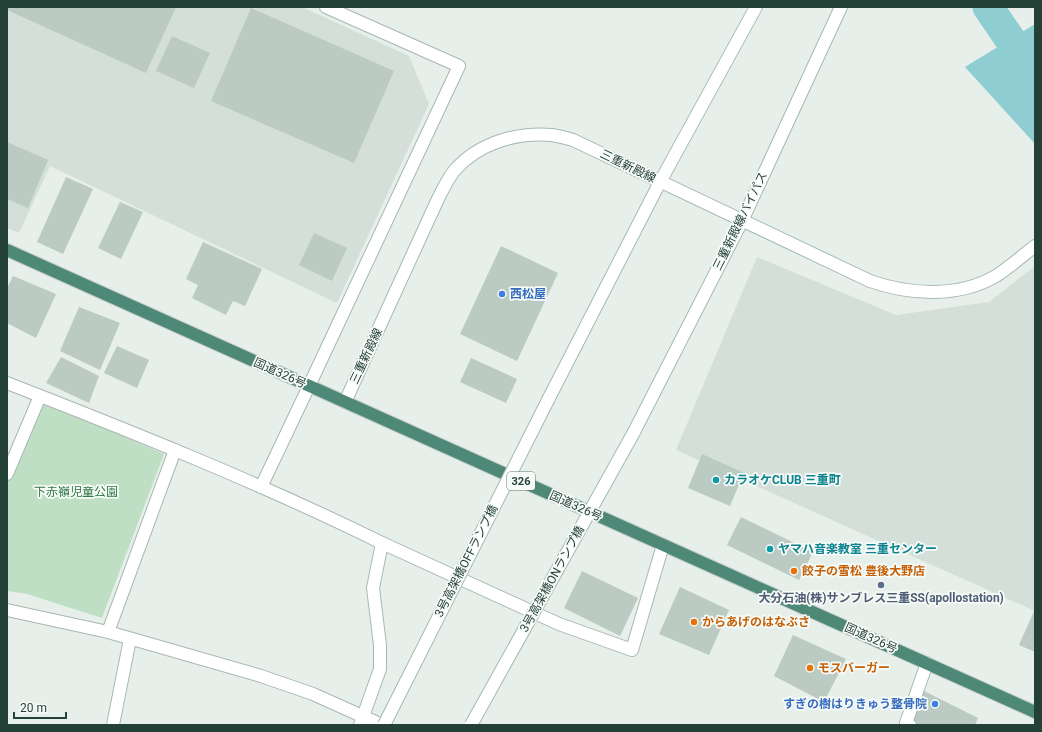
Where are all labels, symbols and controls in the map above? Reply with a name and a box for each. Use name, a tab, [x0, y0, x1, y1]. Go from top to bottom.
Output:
street label: 三重新殿線	[598, 147, 658, 185]
street label: 三重新殿線バイパス	[710, 170, 770, 272]
place label: 西松屋	[510, 287, 546, 301]
marker: 西松屋	[497, 289, 507, 299]
street label: 三重新殿線	[347, 326, 385, 386]
street label: 国道326号	[251, 355, 309, 391]
road number: 326	[507, 472, 535, 490]
place label: カラオケCLUB 三重町	[724, 473, 841, 487]
marker: カラオケCLUB 三重町	[711, 475, 721, 485]
park label: 下赤嶺児童公園	[34, 485, 118, 499]
street label: 国道326号	[547, 488, 605, 524]
street label: 3号高架橋OFFランプ橋	[432, 503, 500, 619]
street label: 3号高架橋ONランプ橋	[517, 523, 587, 635]
place label: ヤマハ音楽教室 三重センター	[778, 542, 937, 556]
marker: ヤマハ音楽教室 三重センター	[765, 544, 775, 554]
place label: 餃子の雪松 豊後大野店	[801, 564, 925, 578]
marker: 餃子の雪松 豊後大野店	[789, 566, 799, 576]
marker: 大分石油(株)サンブレス三重SS(apollostation)	[876, 580, 886, 590]
place label: 大分石油(株)サンブレス三重SS(apollostation)	[758, 591, 1004, 605]
place label: からあげのはなぶさ	[702, 615, 810, 629]
marker: からあげのはなぶさ	[689, 617, 699, 627]
street label: 国道326号	[842, 620, 900, 656]
place label: モスバーガー	[818, 661, 890, 675]
marker: モスバーガー	[805, 663, 815, 673]
scale bar	[14, 694, 66, 720]
place label: すぎの樹はりきゅう整骨院	[783, 697, 927, 711]
marker: すぎの樹はりきゅう整骨院	[930, 699, 940, 709]
text: 20 m	[20, 701, 47, 715]

